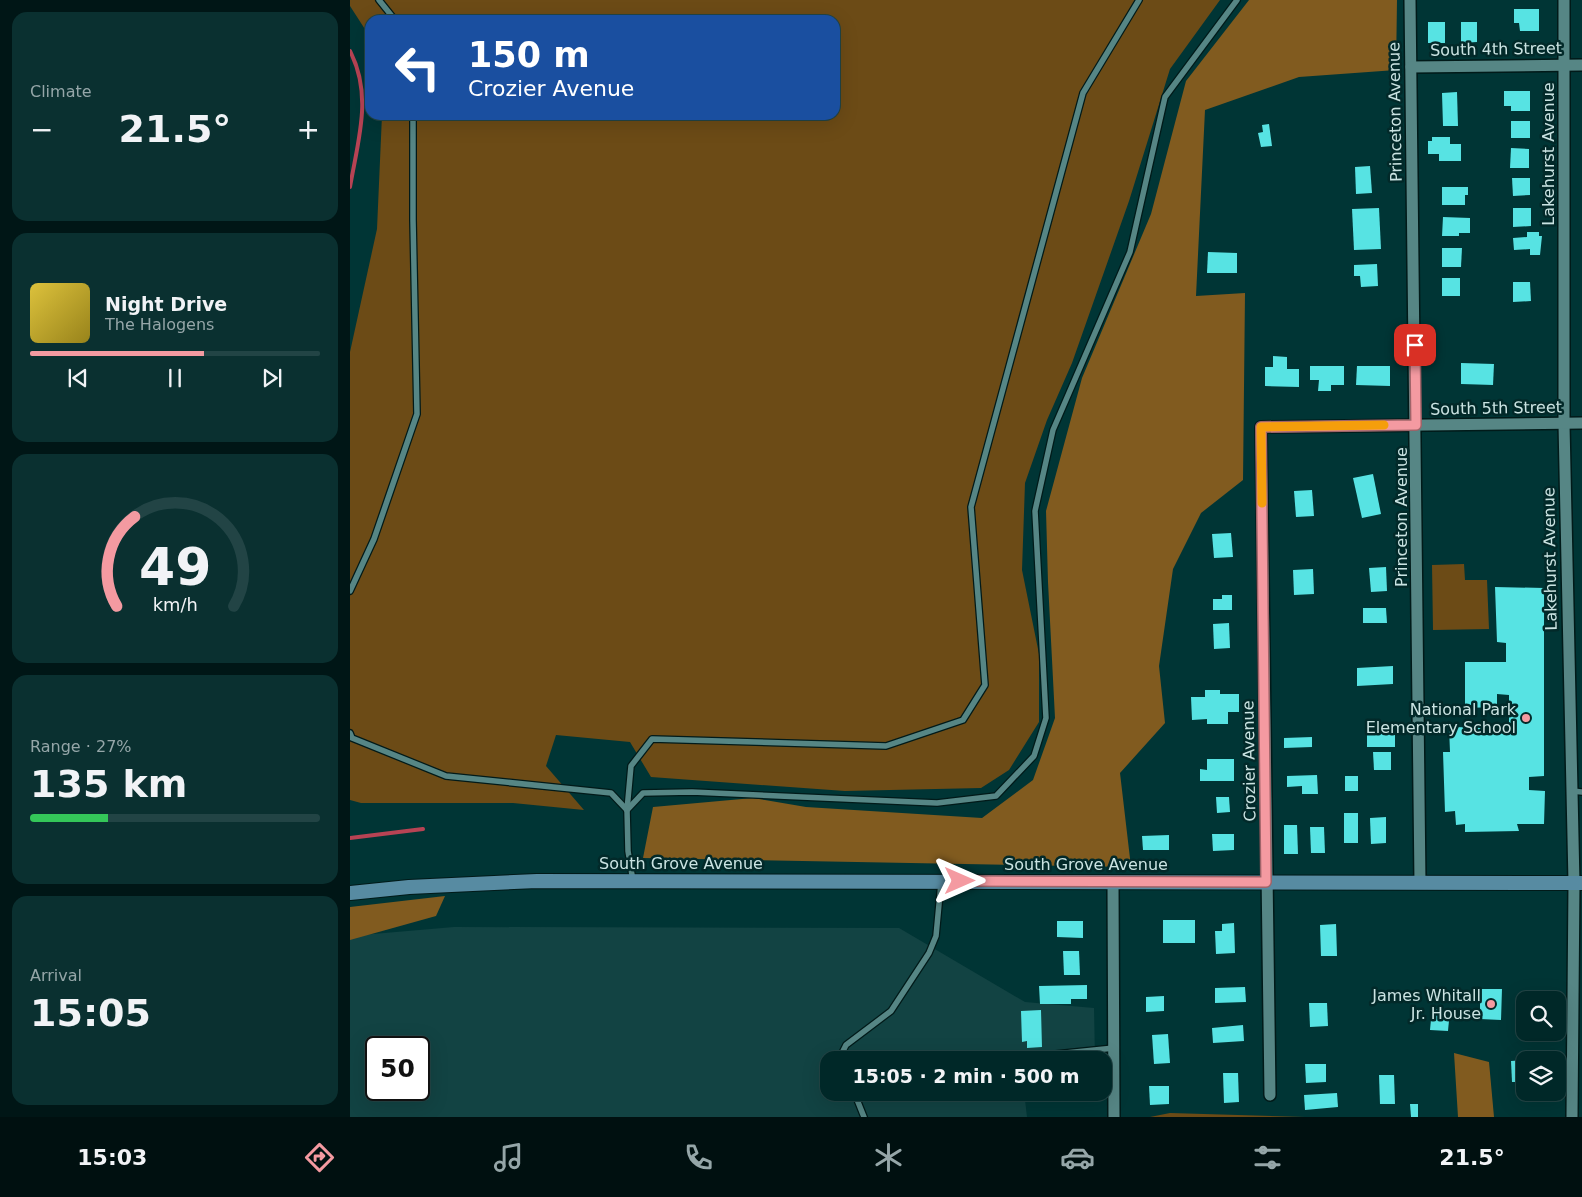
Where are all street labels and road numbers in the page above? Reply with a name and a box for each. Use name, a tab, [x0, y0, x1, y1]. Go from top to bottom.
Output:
street label: South 4th Street	[1430, 38, 1562, 60]
street label: Princeton Avenue	[1384, 42, 1406, 182]
street label: Lakehurst Avenue	[1539, 82, 1558, 226]
street label: South 5th Street	[1430, 397, 1562, 419]
street label: Princeton Avenue	[1392, 447, 1411, 587]
street label: Lakehurst Avenue	[1539, 487, 1561, 631]
street label: Crozier Avenue	[1238, 700, 1260, 822]
street label: South Grove Avenue	[599, 854, 763, 873]
street label: South Grove Avenue	[1004, 855, 1168, 874]

